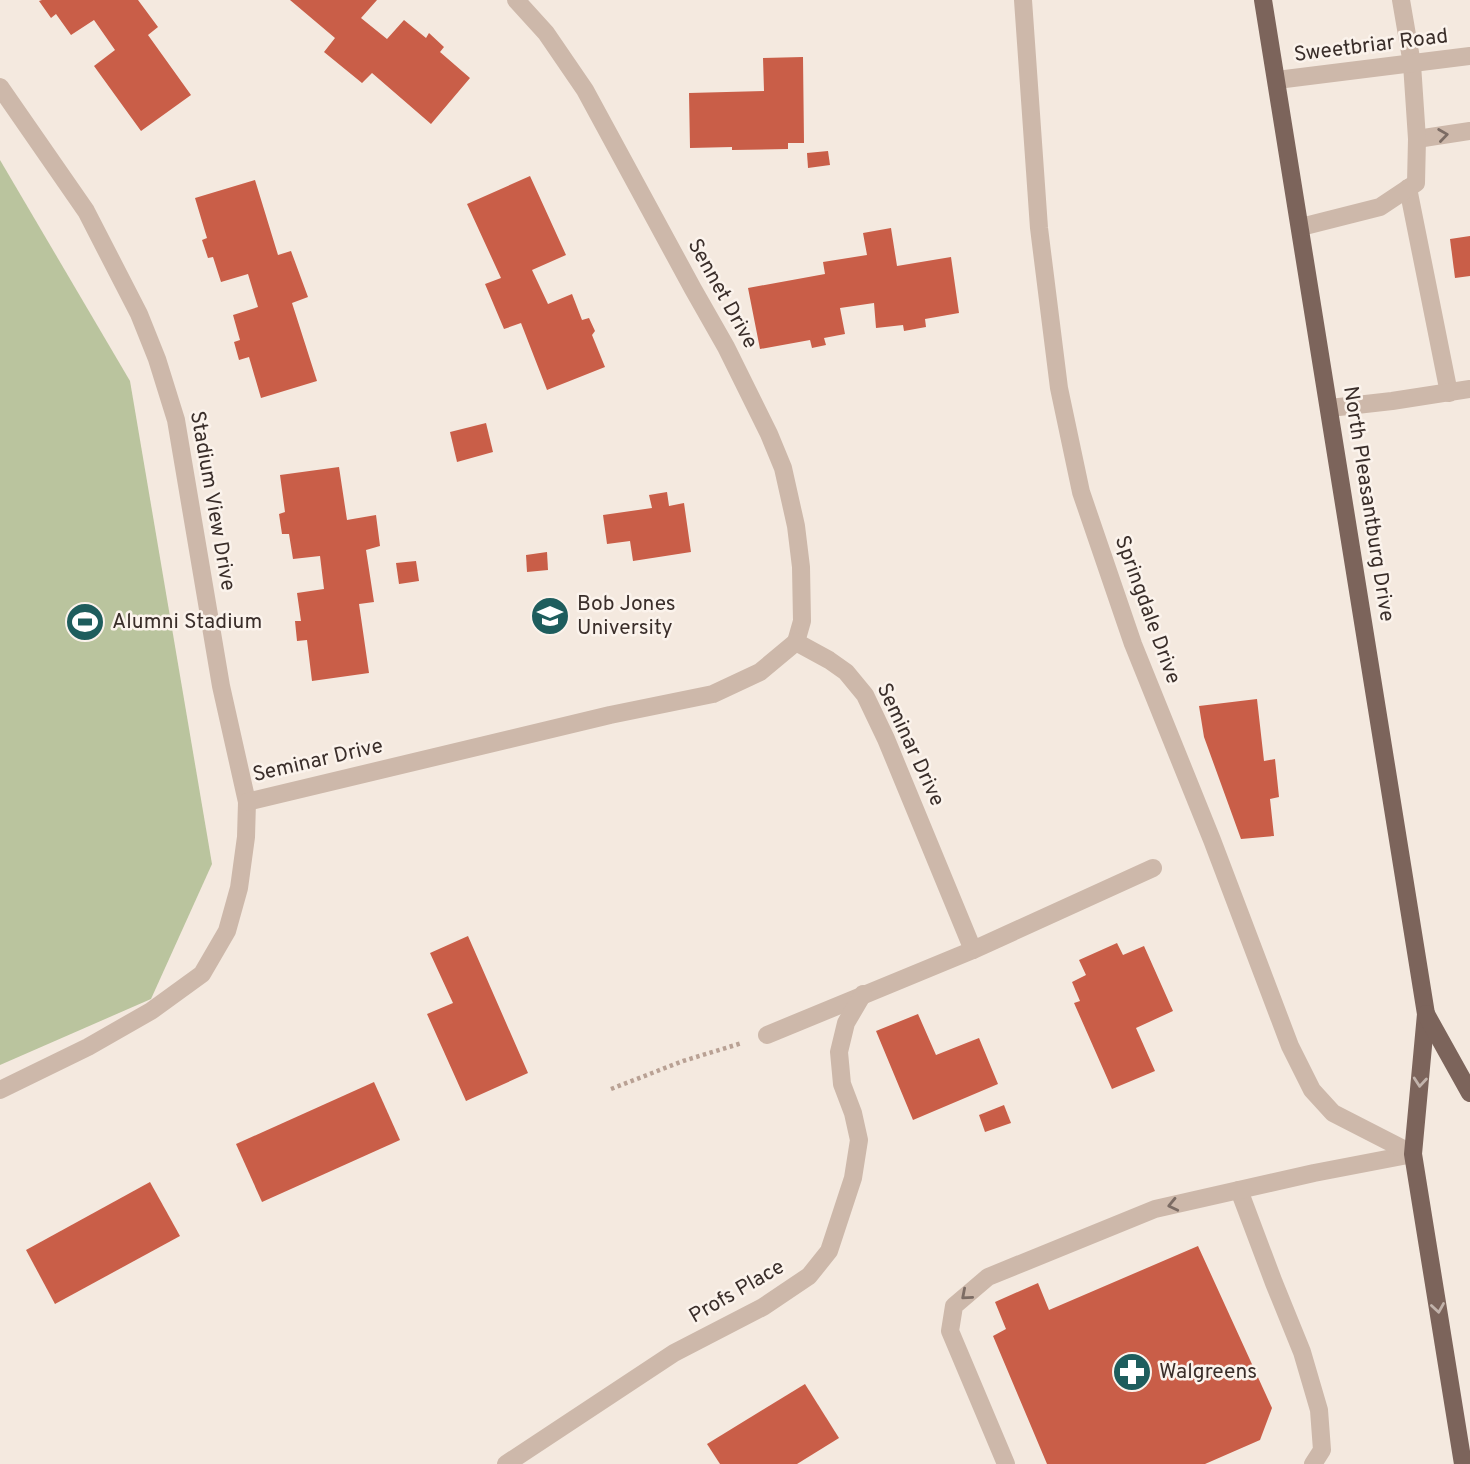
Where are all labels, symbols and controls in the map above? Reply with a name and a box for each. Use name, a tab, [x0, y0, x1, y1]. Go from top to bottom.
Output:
street label: Sweetbriar Road	[1292, 23, 1450, 69]
one-way arrow	[1438, 128, 1449, 143]
street label: Sennet Drive	[681, 234, 763, 354]
street label: North Pleasantburg Drive	[1336, 384, 1400, 624]
street label: Stadium View Drive	[183, 409, 241, 593]
street label: Springdale Drive	[1108, 532, 1186, 688]
place label: Bob Jones University	[577, 591, 676, 642]
school or university icon: Bob Jones University	[529, 595, 571, 637]
sports icon: Alumni Stadium	[64, 601, 106, 643]
place label: Alumni Stadium	[112, 609, 262, 636]
street label: Seminar Drive	[870, 679, 950, 811]
street label: Seminar Drive	[250, 733, 386, 789]
one-way arrow	[1413, 1077, 1428, 1088]
one-way arrow	[1167, 1196, 1179, 1211]
street label: Profs Place	[684, 1254, 790, 1330]
one-way arrow	[961, 1287, 974, 1299]
one-way arrow	[1430, 1302, 1445, 1314]
pharmacy icon: Walgreens	[1111, 1351, 1153, 1393]
place label: Walgreens	[1159, 1359, 1257, 1386]

